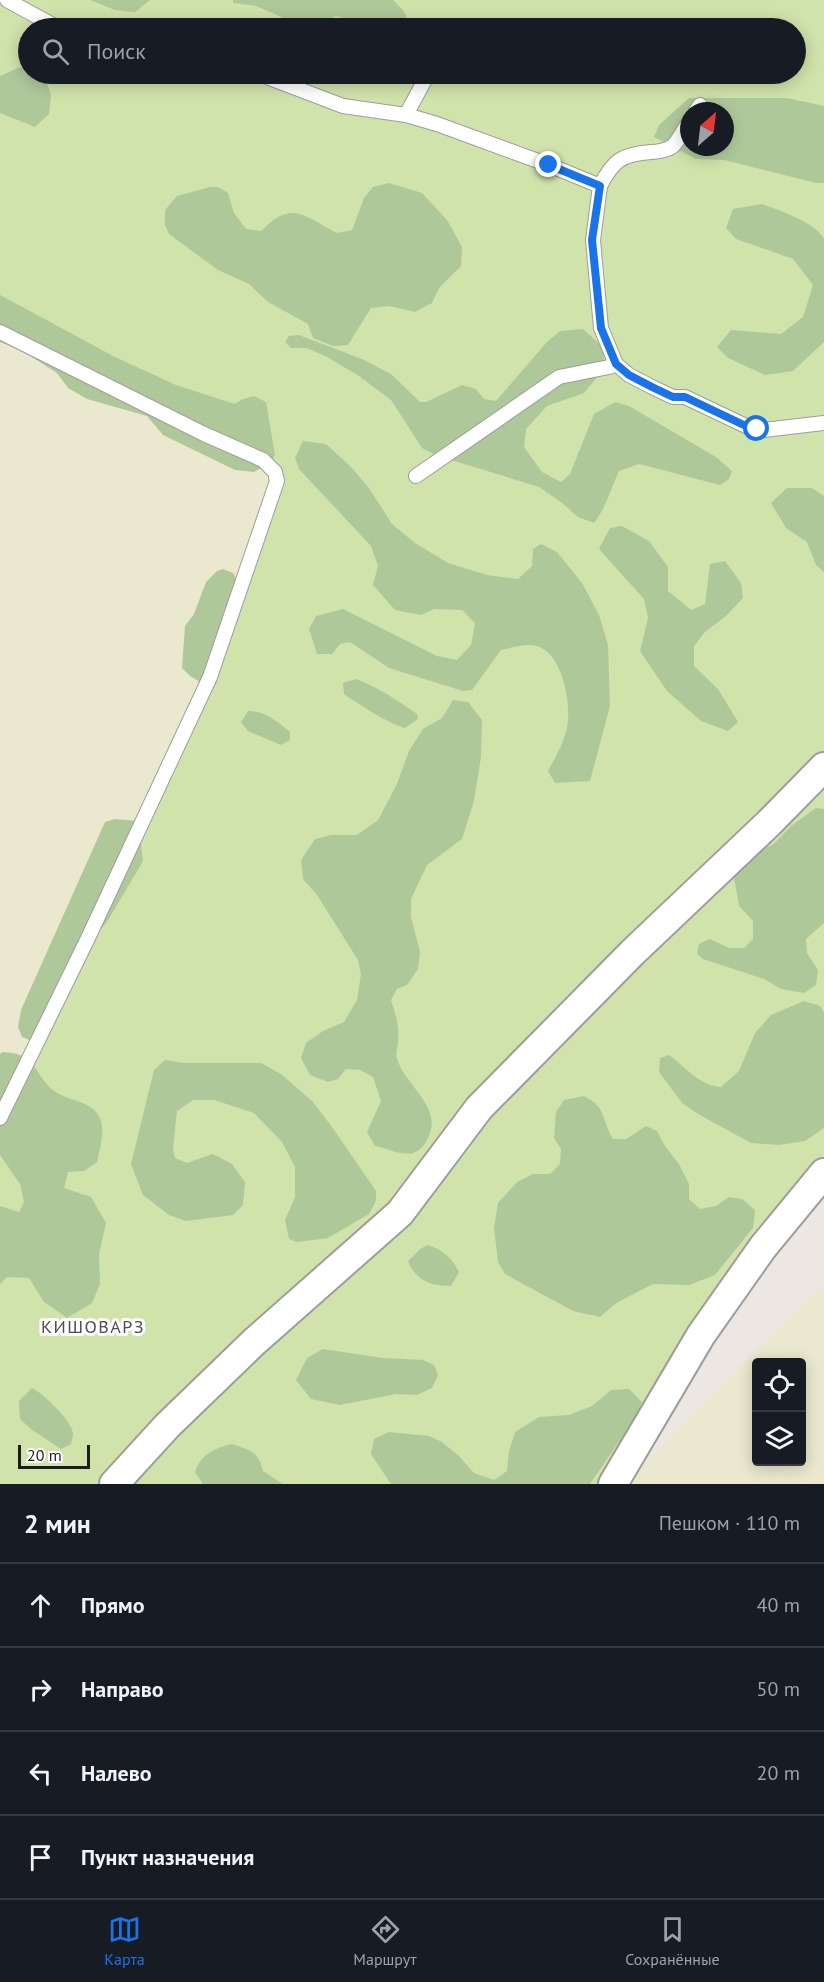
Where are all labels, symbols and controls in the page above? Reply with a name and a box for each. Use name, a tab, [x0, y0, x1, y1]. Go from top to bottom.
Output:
search box	[18, 18, 806, 84]
icon: search	[39, 35, 72, 68]
text: Поиск	[87, 37, 146, 65]
north arrow	[680, 102, 734, 156]
route end	[535, 151, 561, 177]
route start	[743, 415, 769, 441]
district label: КИШОВАРЗ	[41, 1315, 145, 1338]
map controls	[752, 1358, 806, 1466]
button: locate	[752, 1358, 806, 1412]
button: layers	[752, 1412, 806, 1466]
scale bar	[18, 1442, 90, 1470]
text: 20 m	[27, 1445, 62, 1465]
text: 2 мин	[24, 1507, 91, 1540]
text: Пешком · 110 m	[659, 1510, 800, 1536]
icon: ahead	[24, 1589, 57, 1622]
text: Прямо	[81, 1591, 144, 1619]
text: 40 m	[757, 1592, 800, 1618]
icon: right	[24, 1673, 57, 1706]
text: Направо	[81, 1675, 164, 1703]
text: 50 m	[757, 1676, 800, 1702]
icon: left	[24, 1757, 57, 1790]
text: Налево	[81, 1759, 152, 1787]
text: 20 m	[757, 1760, 800, 1786]
icon: arrive	[24, 1841, 57, 1874]
text: Пункт назначения	[81, 1843, 254, 1871]
tab: Карта	[104, 1913, 145, 1969]
tab: Маршрут	[353, 1913, 417, 1969]
tab: Сохранённые	[625, 1913, 720, 1969]

